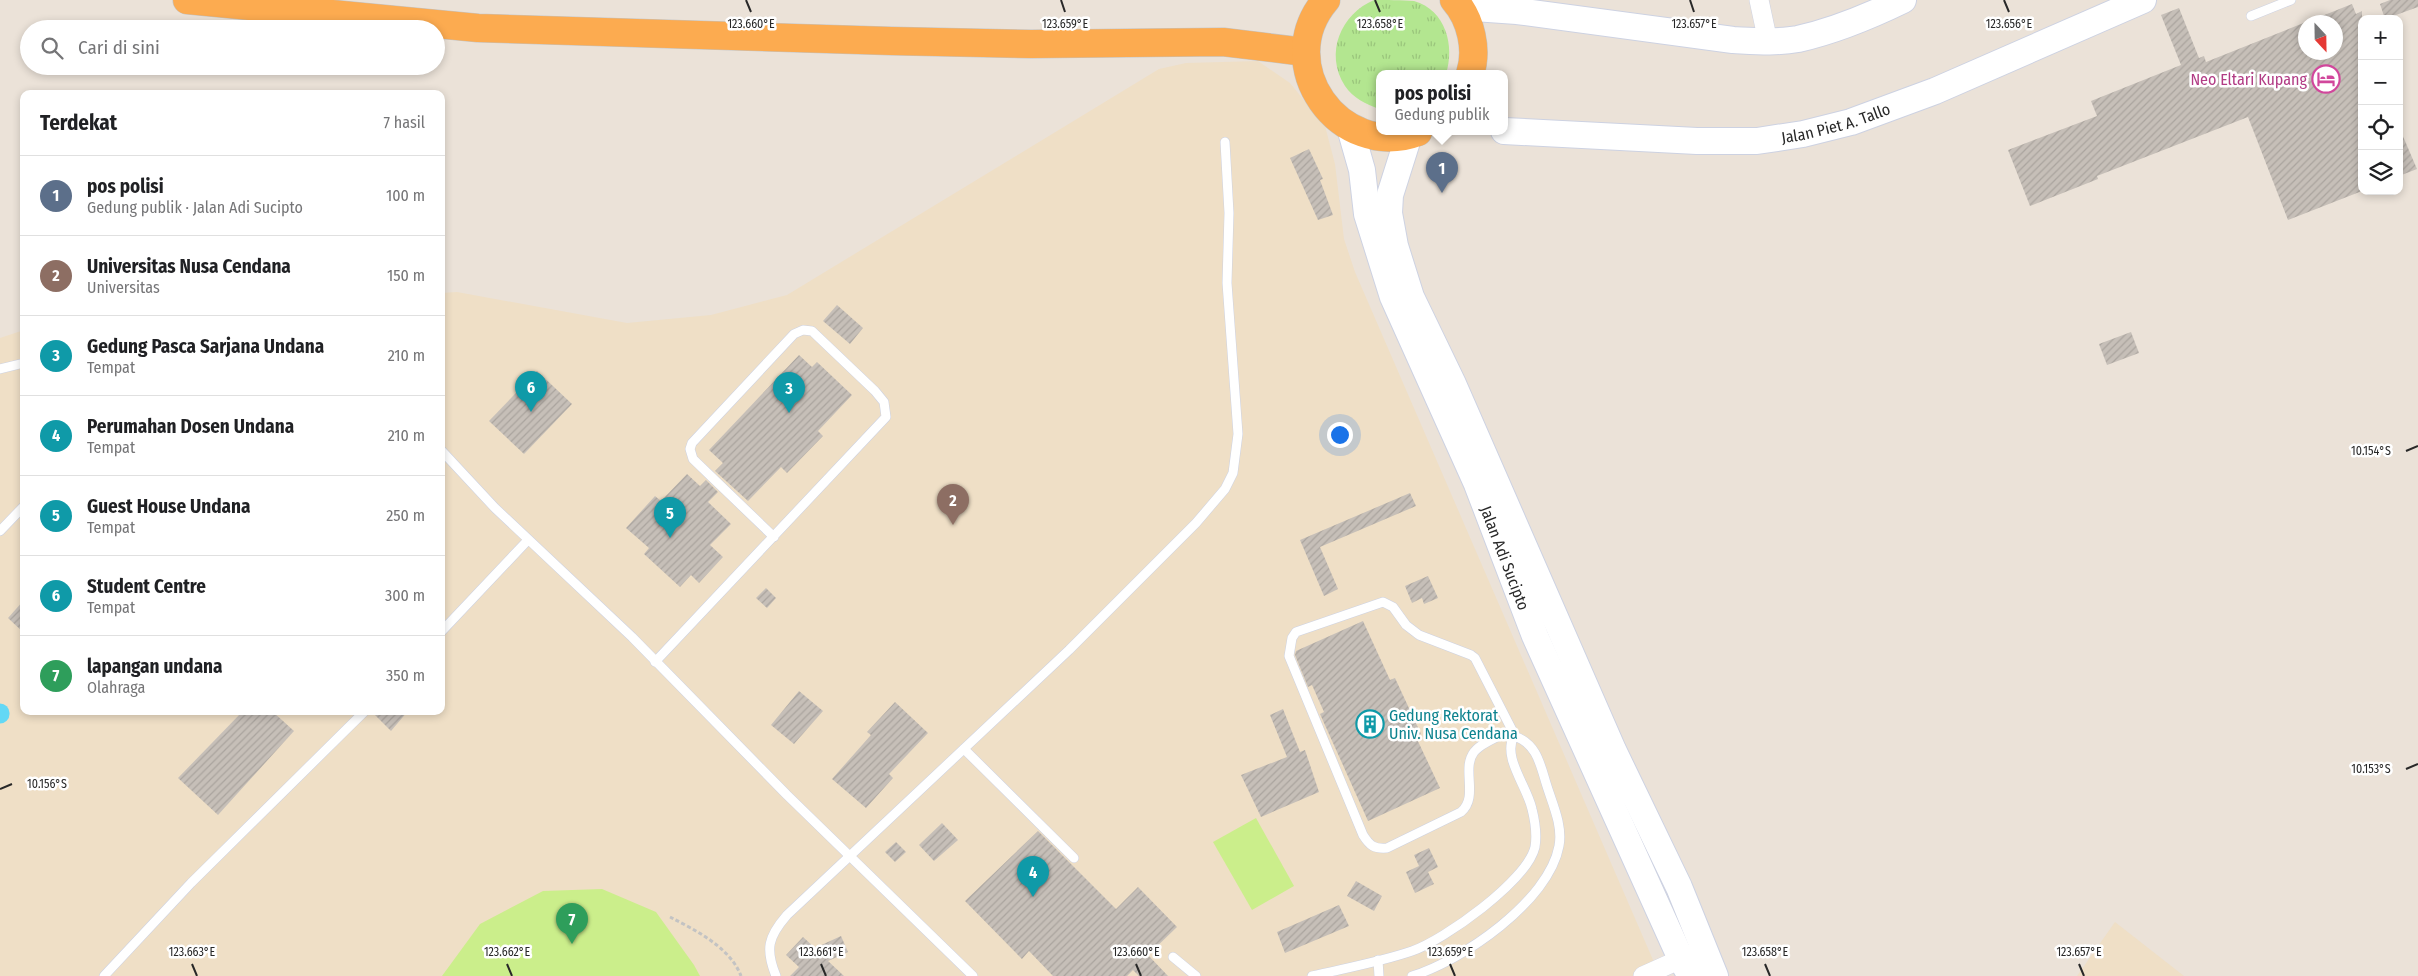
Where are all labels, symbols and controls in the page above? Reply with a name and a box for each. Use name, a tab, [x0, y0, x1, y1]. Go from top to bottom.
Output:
north arrow	[2298, 15, 2343, 60]
map controls	[2358, 15, 2403, 195]
button: +	[2358, 15, 2403, 60]
text: 123.660°E	[727, 17, 775, 31]
text: 123.659°E	[1042, 17, 1088, 31]
text: 123.658°E	[1357, 17, 1404, 31]
text: 123.657°E	[1671, 17, 1717, 31]
text: 123.656°E	[1986, 17, 2033, 31]
search box	[20, 20, 445, 75]
icon: search	[38, 34, 66, 62]
text: Cari di sini	[78, 36, 160, 59]
button: −	[2358, 60, 2403, 105]
hotel icon: Neo Eltari Kupang	[2311, 64, 2341, 94]
popup	[1376, 70, 1508, 135]
place label: Neo Eltari Kupang	[2190, 70, 2307, 89]
text: pos polisi	[1395, 82, 1471, 105]
street label: Jalan Piet A. Tallo	[1780, 99, 1893, 147]
text: Gedung publik	[1395, 105, 1489, 124]
button: locate	[2358, 105, 2403, 150]
text: Terdekat	[40, 110, 117, 136]
text: 7 hasil	[384, 113, 425, 132]
button: layers	[2358, 150, 2403, 195]
pin: 1	[1426, 152, 1458, 193]
text: pos polisi	[87, 175, 164, 198]
text: 1	[53, 186, 59, 205]
text: 100 m	[386, 186, 425, 205]
text: Gedung publik · Jalan Adi Sucipto	[87, 198, 303, 217]
text: Universitas Nusa Cendana	[87, 255, 291, 278]
text: 2	[52, 266, 60, 285]
text: 150 m	[387, 266, 425, 285]
text: Universitas	[87, 278, 160, 297]
text: Gedung Pasca Sarjana Undana	[87, 335, 324, 358]
text: 3	[52, 346, 60, 365]
text: 210 m	[388, 346, 425, 365]
text: Tempat	[87, 358, 135, 377]
pin: 6	[515, 371, 547, 412]
pin: 3	[773, 372, 805, 413]
text: Perumahan Dosen Undana	[87, 415, 294, 438]
your location	[1327, 422, 1353, 448]
text: 4	[52, 426, 60, 445]
text: 210 m	[388, 426, 425, 445]
text: Tempat	[87, 438, 135, 457]
text: 10.154°S	[2351, 444, 2391, 458]
pin: 2	[937, 484, 969, 525]
text: Guest House Undana	[87, 495, 250, 518]
pin: 5	[654, 497, 686, 538]
street label: Jalan Adi Sucipto	[1477, 503, 1534, 613]
text: 5	[52, 506, 60, 525]
text: 250 m	[386, 506, 425, 525]
text: Tempat	[87, 518, 135, 537]
text: Student Centre	[87, 575, 206, 598]
text: 6	[52, 586, 60, 605]
text: 300 m	[385, 586, 425, 605]
text: Tempat	[87, 598, 135, 617]
text: lapangan undana	[87, 655, 222, 678]
text: 7	[53, 666, 59, 685]
text: 350 m	[386, 666, 425, 685]
text: Olahraga	[87, 678, 145, 697]
place label: Gedung Rektorat Univ. Nusa Cendana	[1389, 706, 1518, 743]
building icon: Gedung Rektorat Univ. Nusa Cendana	[1355, 709, 1385, 739]
text: 10.153°S	[2351, 762, 2391, 776]
text: 10.156°S	[27, 777, 67, 791]
pin: 4	[1017, 856, 1049, 897]
pin: 7	[556, 903, 588, 944]
text: 123.663°E	[169, 945, 215, 959]
text: 123.662°E	[484, 945, 530, 959]
text: 123.661°E	[798, 945, 844, 959]
text: 123.660°E	[1112, 945, 1160, 959]
text: 123.659°E	[1427, 945, 1473, 959]
text: 123.658°E	[1742, 945, 1789, 959]
text: 123.657°E	[2056, 945, 2102, 959]

